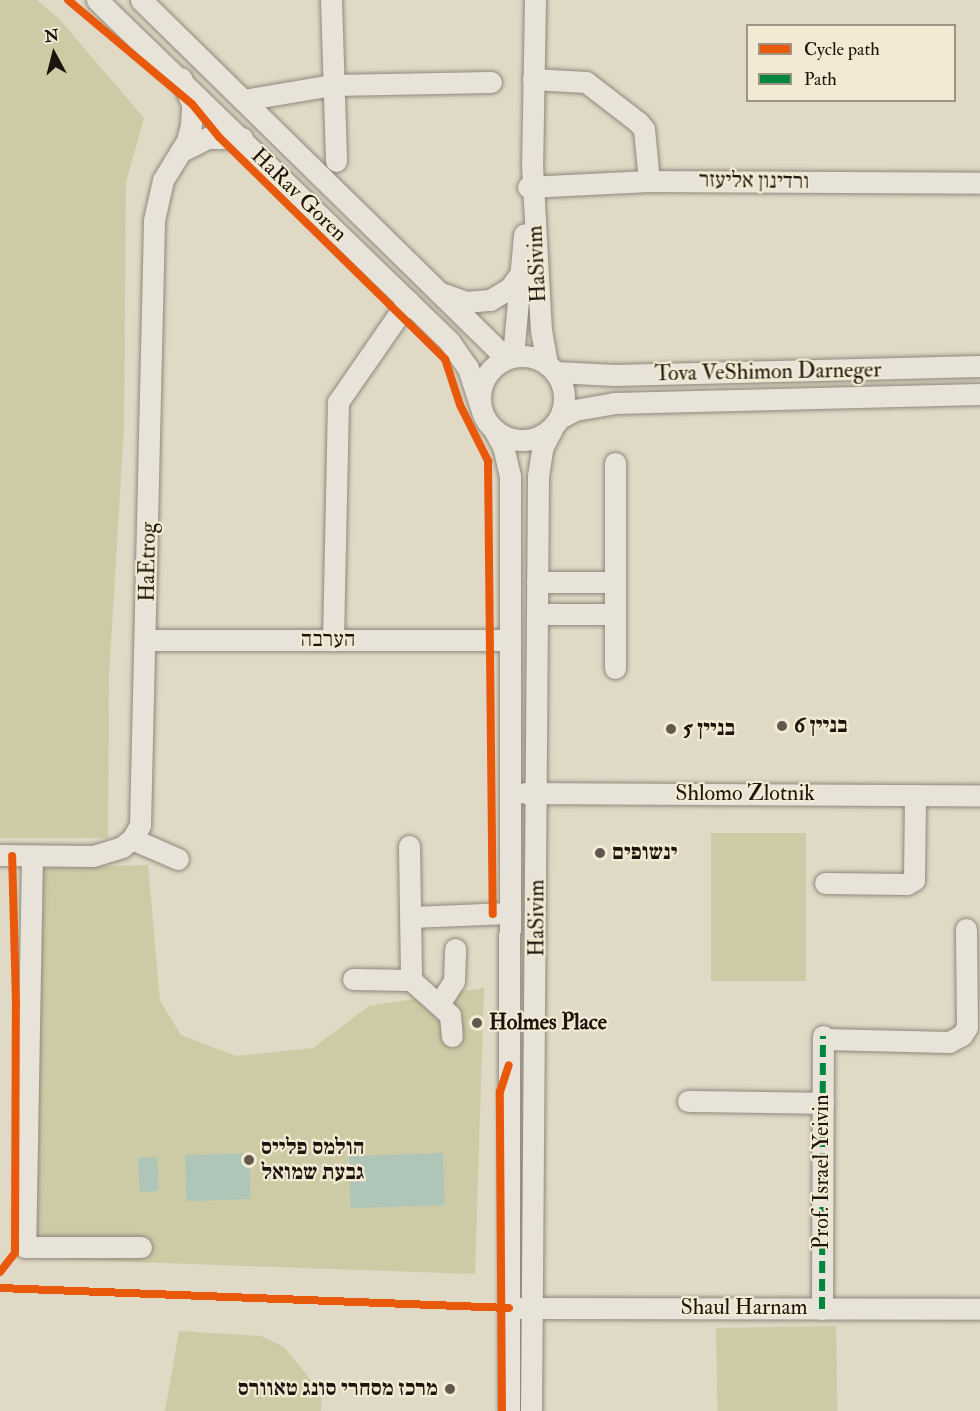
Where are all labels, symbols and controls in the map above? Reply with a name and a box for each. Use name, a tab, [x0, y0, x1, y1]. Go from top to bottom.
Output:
north arrow	[24, 24, 84, 84]
legend	[746, 24, 956, 102]
text: N	[43, 25, 60, 47]
text: Cycle path	[804, 38, 880, 61]
text: Path	[804, 68, 837, 91]
street label: HaRav Goren	[245, 143, 353, 247]
street label: ורדינון אליעזר	[699, 167, 809, 195]
street label: HaSivim	[522, 225, 552, 303]
street label: Tova VeShimon Darneger	[654, 357, 882, 387]
street label: HaEtrog	[134, 522, 162, 602]
street label: הערבה	[301, 627, 355, 653]
place label: בניין 6	[794, 713, 848, 739]
place label: בניין 5	[683, 716, 735, 742]
marker: בניין 6	[775, 719, 789, 733]
marker: בניין 5	[664, 722, 678, 736]
street label: Shlomo Zlotnik	[675, 781, 815, 807]
place label: ינשופים	[612, 840, 677, 866]
marker: ינשופים	[593, 846, 607, 860]
street label: HaSivim	[524, 879, 550, 957]
place label: Holmes Place	[489, 1010, 607, 1036]
marker: Holmes Place	[470, 1016, 484, 1030]
street label: Prof. Israel Yeivin	[809, 1094, 835, 1250]
place label: הולמס פלייס גבעת שמואל	[261, 1134, 365, 1186]
marker: הולמס פלייס גבעת שמואל	[242, 1153, 256, 1167]
street label: Shaul Harnam	[680, 1295, 808, 1321]
place label: מרכז מסחרי סונג טאוורס	[238, 1376, 438, 1402]
marker: מרכז מסחרי סונג טאוורס	[443, 1382, 457, 1396]

